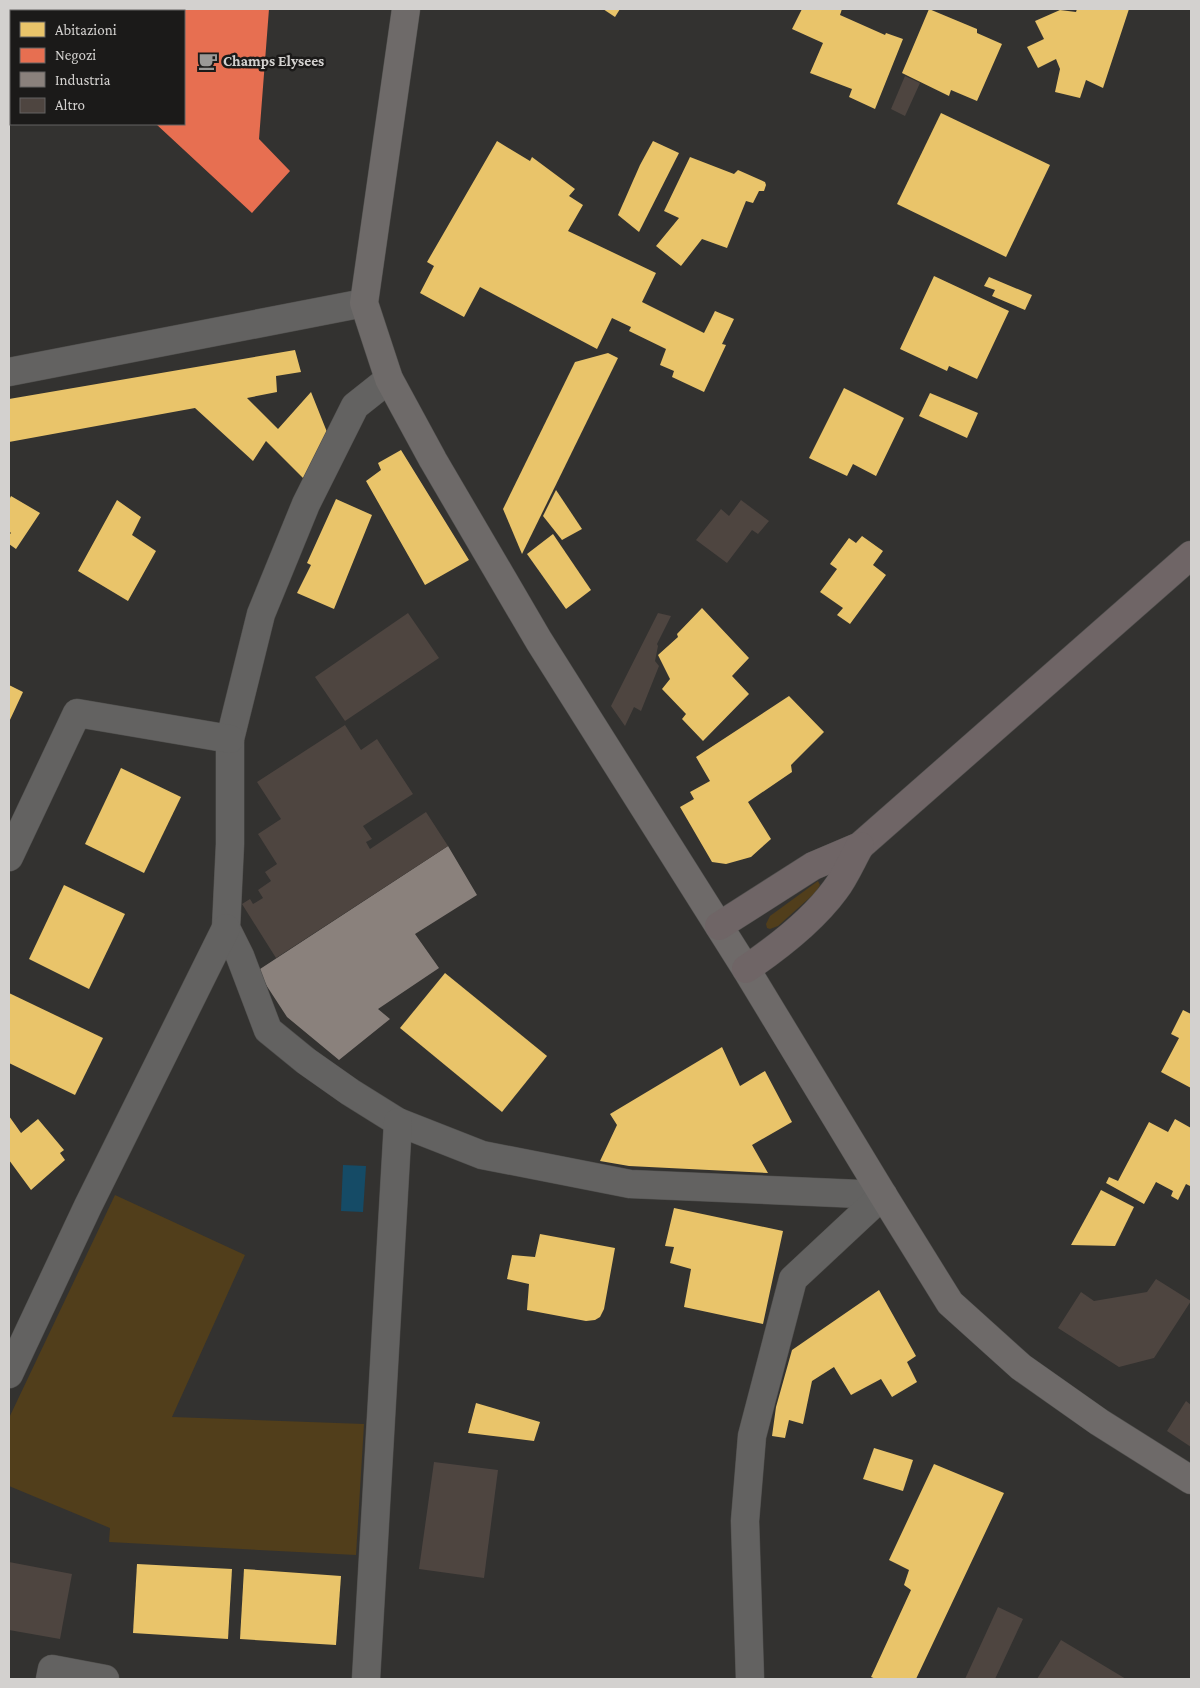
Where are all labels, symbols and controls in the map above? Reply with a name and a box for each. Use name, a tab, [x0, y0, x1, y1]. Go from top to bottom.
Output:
legend	[10, 10, 185, 125]
text: Abitazioni	[55, 22, 117, 38]
text: Negozi	[55, 47, 96, 64]
cafe icon: Champs Elysees	[197, 50, 219, 72]
place label: Champs Elysees	[223, 53, 324, 69]
text: Industria	[55, 72, 111, 88]
text: Altro	[55, 97, 85, 113]

